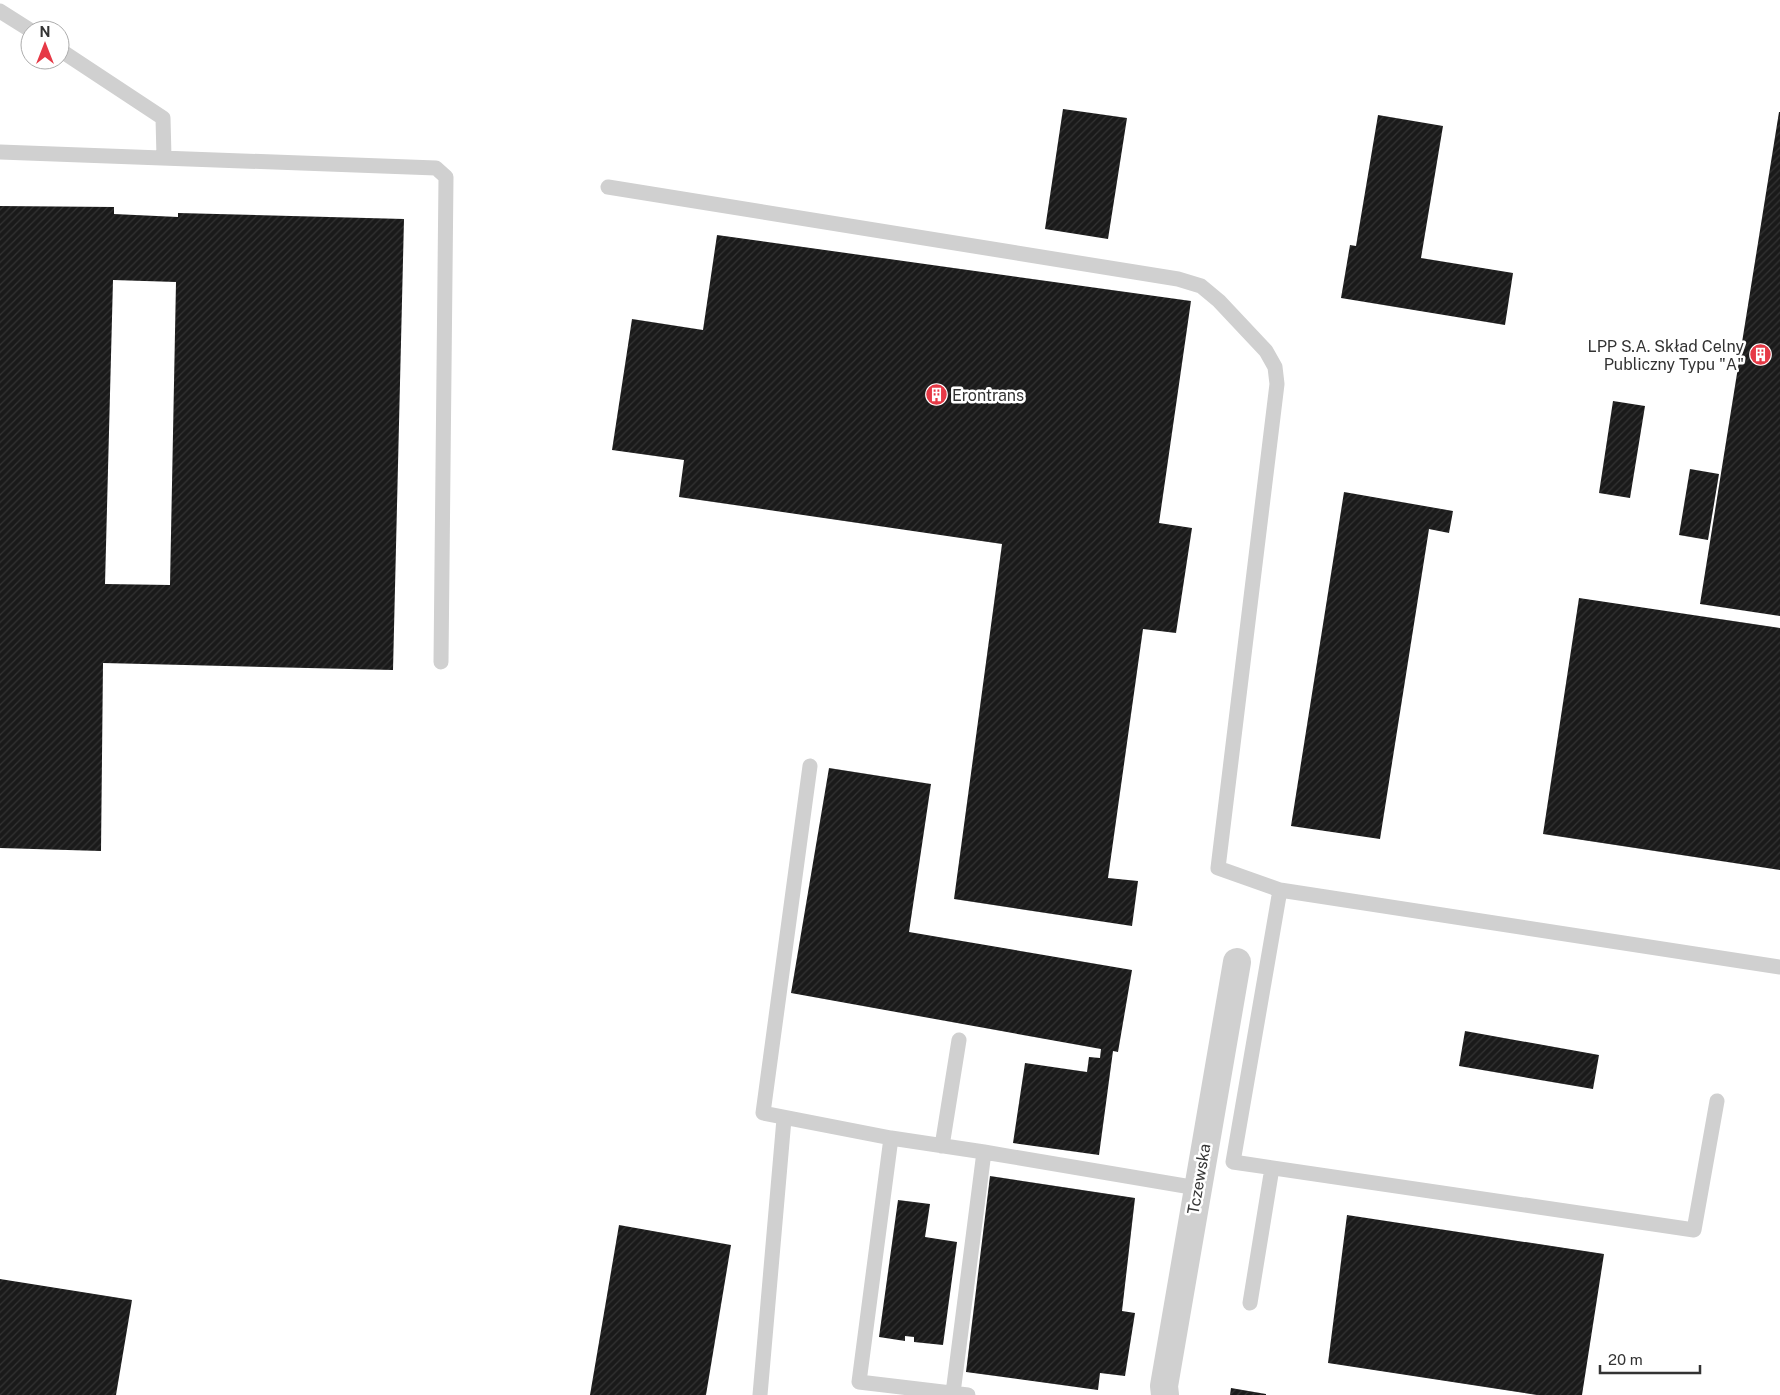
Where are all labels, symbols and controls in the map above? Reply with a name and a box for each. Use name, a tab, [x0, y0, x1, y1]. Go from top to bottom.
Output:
north arrow	[20, 20, 70, 70]
text: N	[40, 24, 50, 40]
place label: LPP S.A. Skład Celny Publiczny Typu "A"	[1587, 337, 1744, 374]
building icon: LPP S.A. Skład Celny Publiczny Typu "A"	[1748, 343, 1772, 367]
building icon: Erontrans	[924, 383, 948, 407]
place label: Erontrans	[952, 386, 1024, 405]
street label: Tczewska	[1183, 1142, 1215, 1216]
scale bar	[1600, 1342, 1700, 1374]
text: 20 m	[1608, 1351, 1643, 1368]

